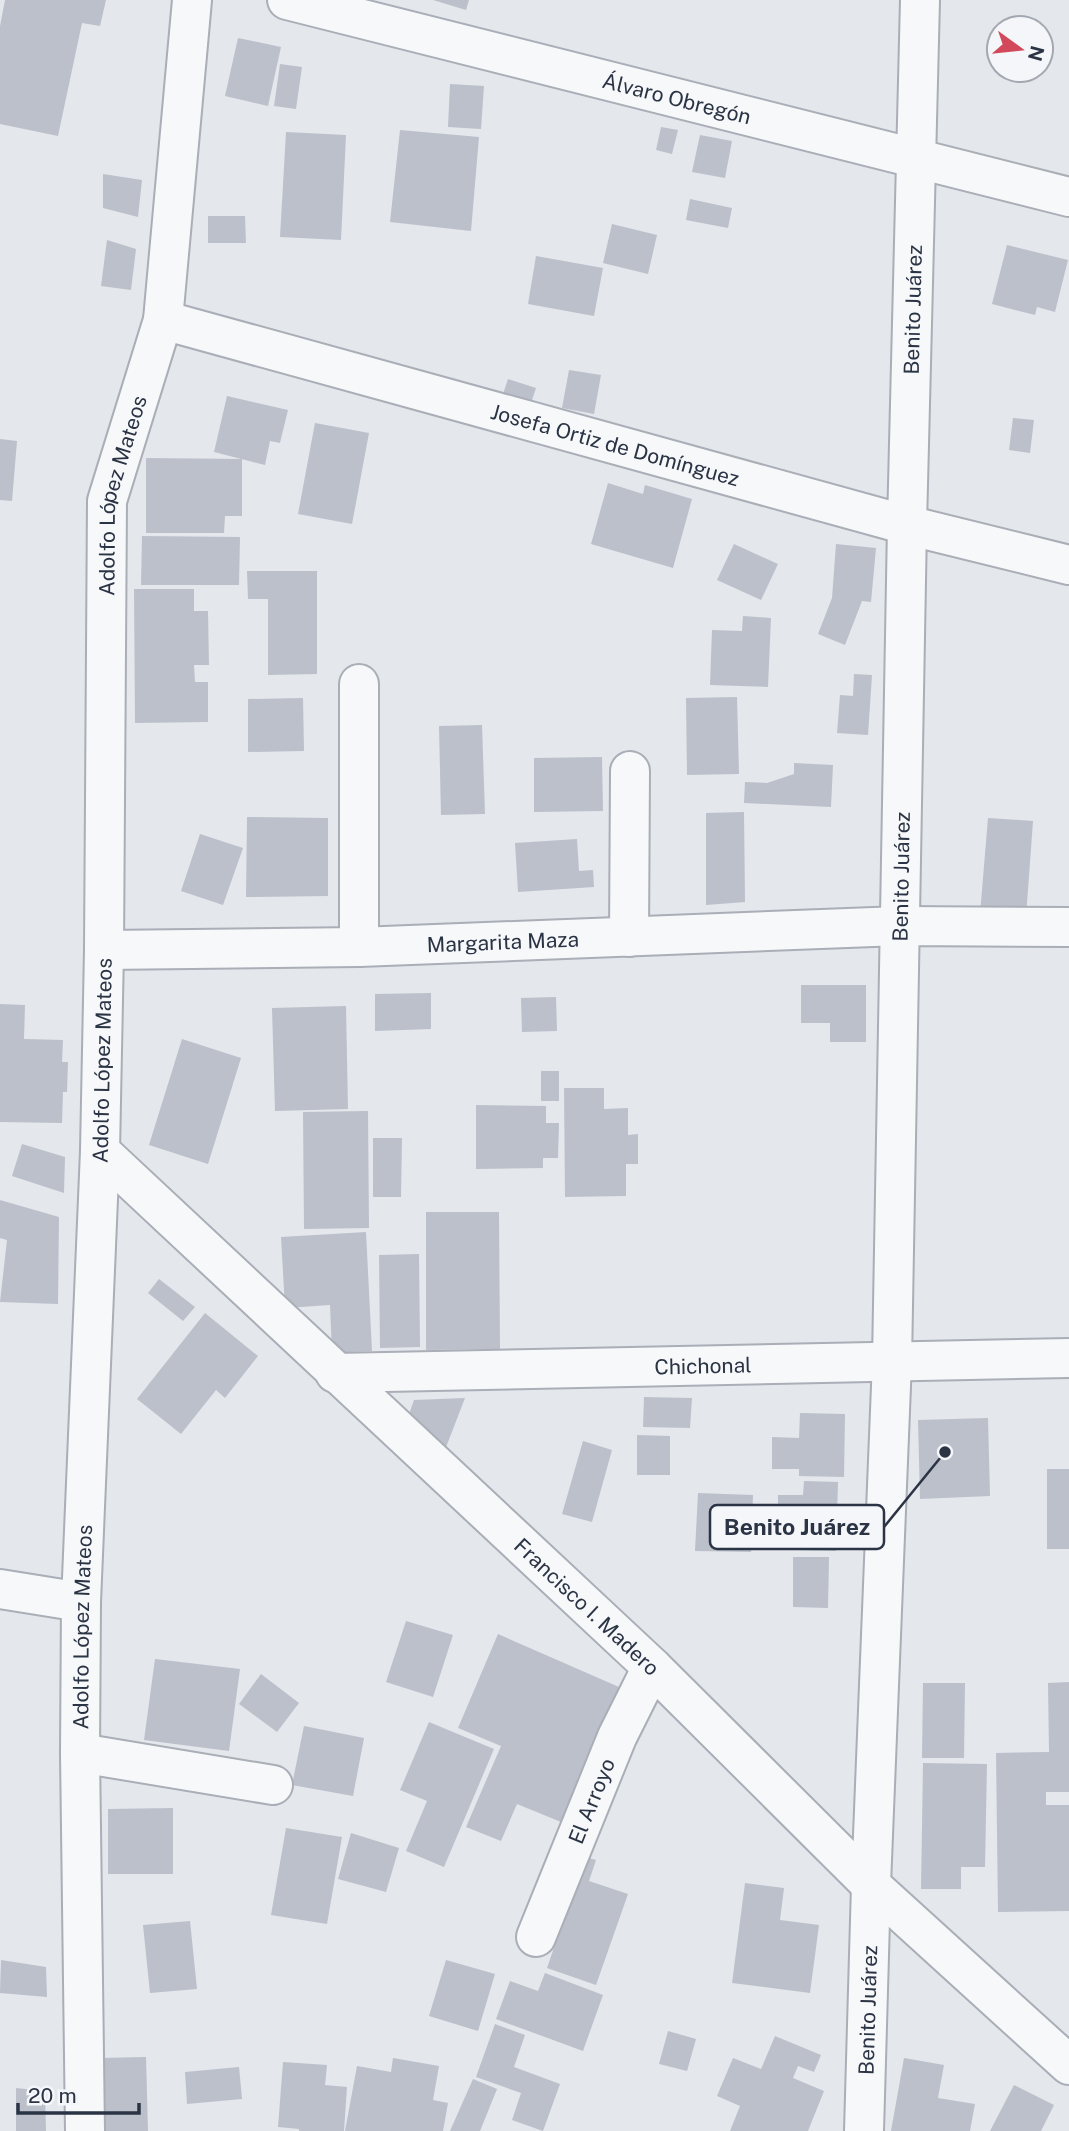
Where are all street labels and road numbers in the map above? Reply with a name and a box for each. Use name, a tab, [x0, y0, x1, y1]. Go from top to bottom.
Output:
street label: Álvaro Obregón	[600, 67, 754, 129]
street label: Benito Juárez	[898, 244, 926, 375]
street label: Adolfo López Mateos	[94, 392, 151, 596]
street label: Josefa Ortiz de Domínguez	[488, 398, 742, 491]
street label: Benito Juárez	[887, 811, 914, 942]
street label: Margarita Maza	[426, 926, 580, 957]
street label: Adolfo López Mateos	[87, 958, 116, 1163]
street label: Chichonal	[654, 1352, 752, 1379]
street label: Adolfo López Mateos	[68, 1524, 97, 1730]
street label: Francisco I. Madero	[509, 1533, 665, 1680]
street label: El Arroyo	[563, 1754, 620, 1847]
street label: Benito Juárez	[853, 1945, 882, 2075]

